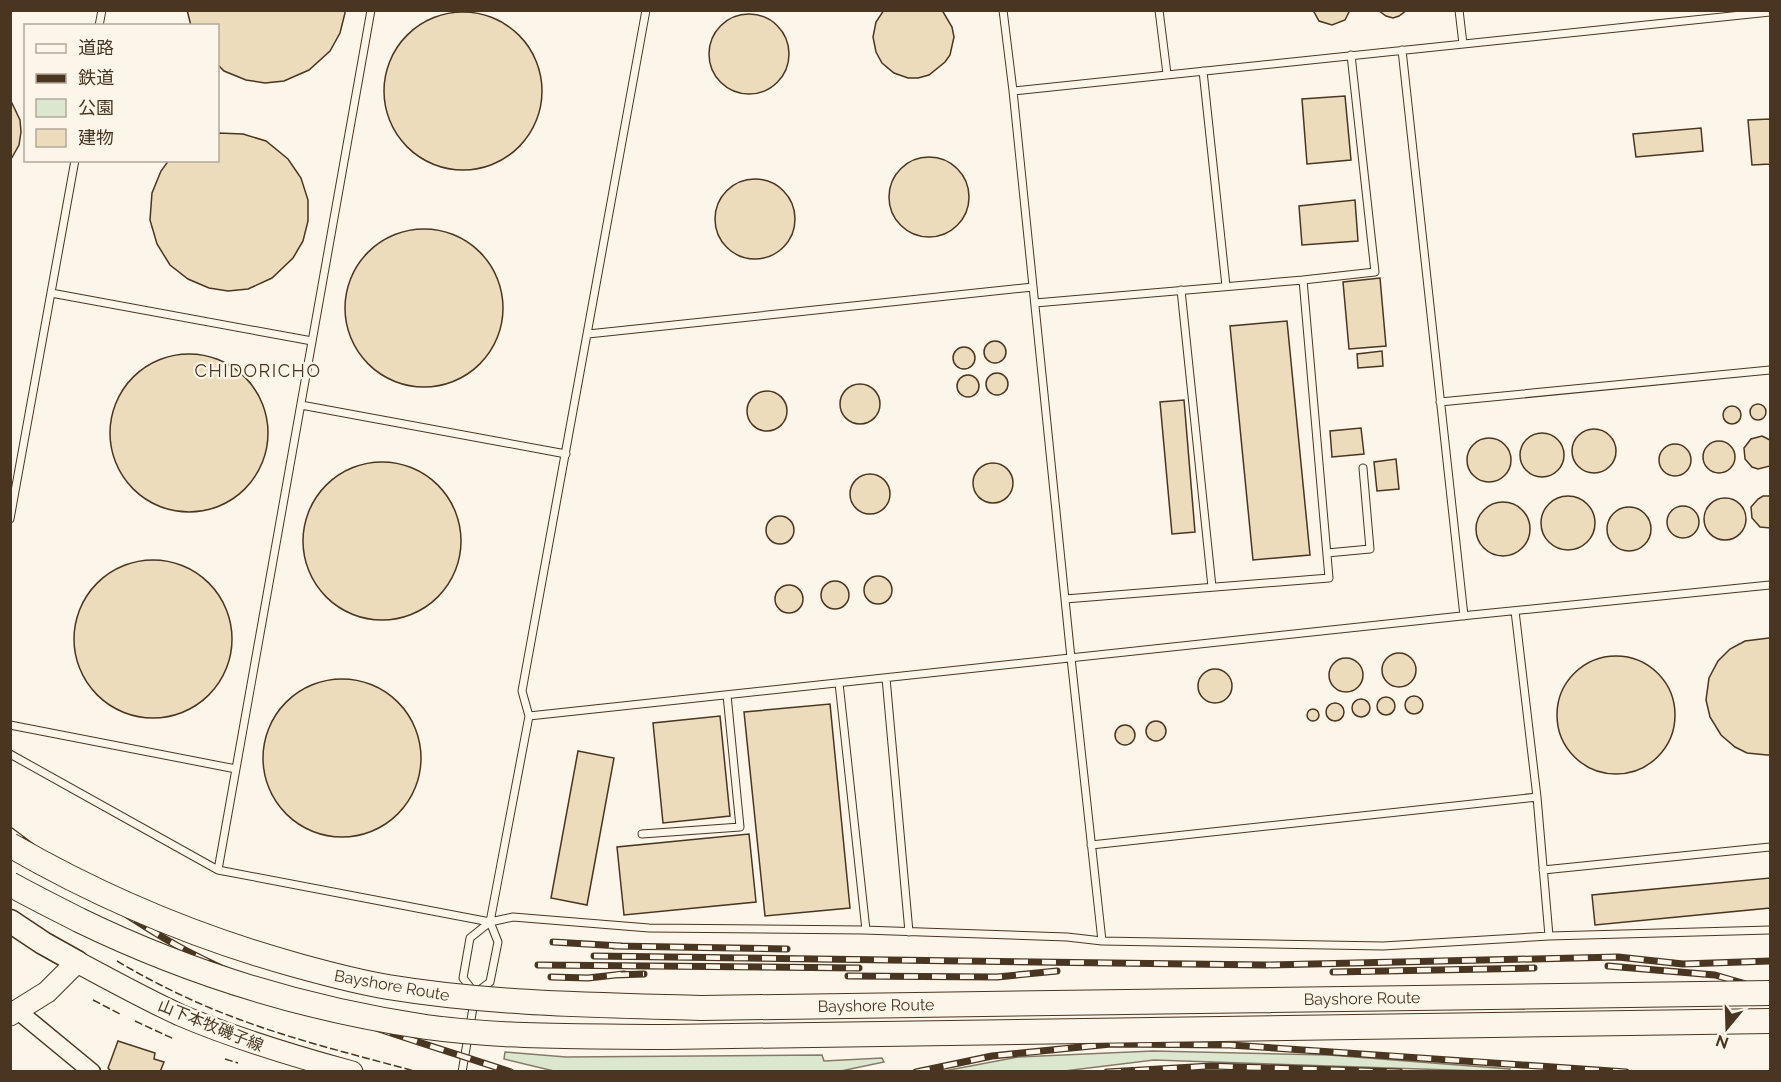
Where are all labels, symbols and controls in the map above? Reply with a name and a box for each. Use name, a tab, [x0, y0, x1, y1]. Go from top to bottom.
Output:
legend	[24, 24, 219, 162]
text: 道路	[78, 37, 114, 58]
text: 鉄道	[78, 67, 114, 88]
text: 公園	[78, 97, 114, 118]
text: 建物	[78, 127, 114, 148]
district label: CHIDORICHO	[195, 360, 321, 381]
street label: Bayshore Route	[333, 966, 451, 1005]
street label: Bayshore Route	[1303, 988, 1421, 1009]
street label: Bayshore Route	[817, 995, 935, 1016]
street label: 山下本牧磯子線	[155, 996, 266, 1055]
north arrow	[1697, 998, 1757, 1058]
text: N	[1713, 1031, 1731, 1053]

